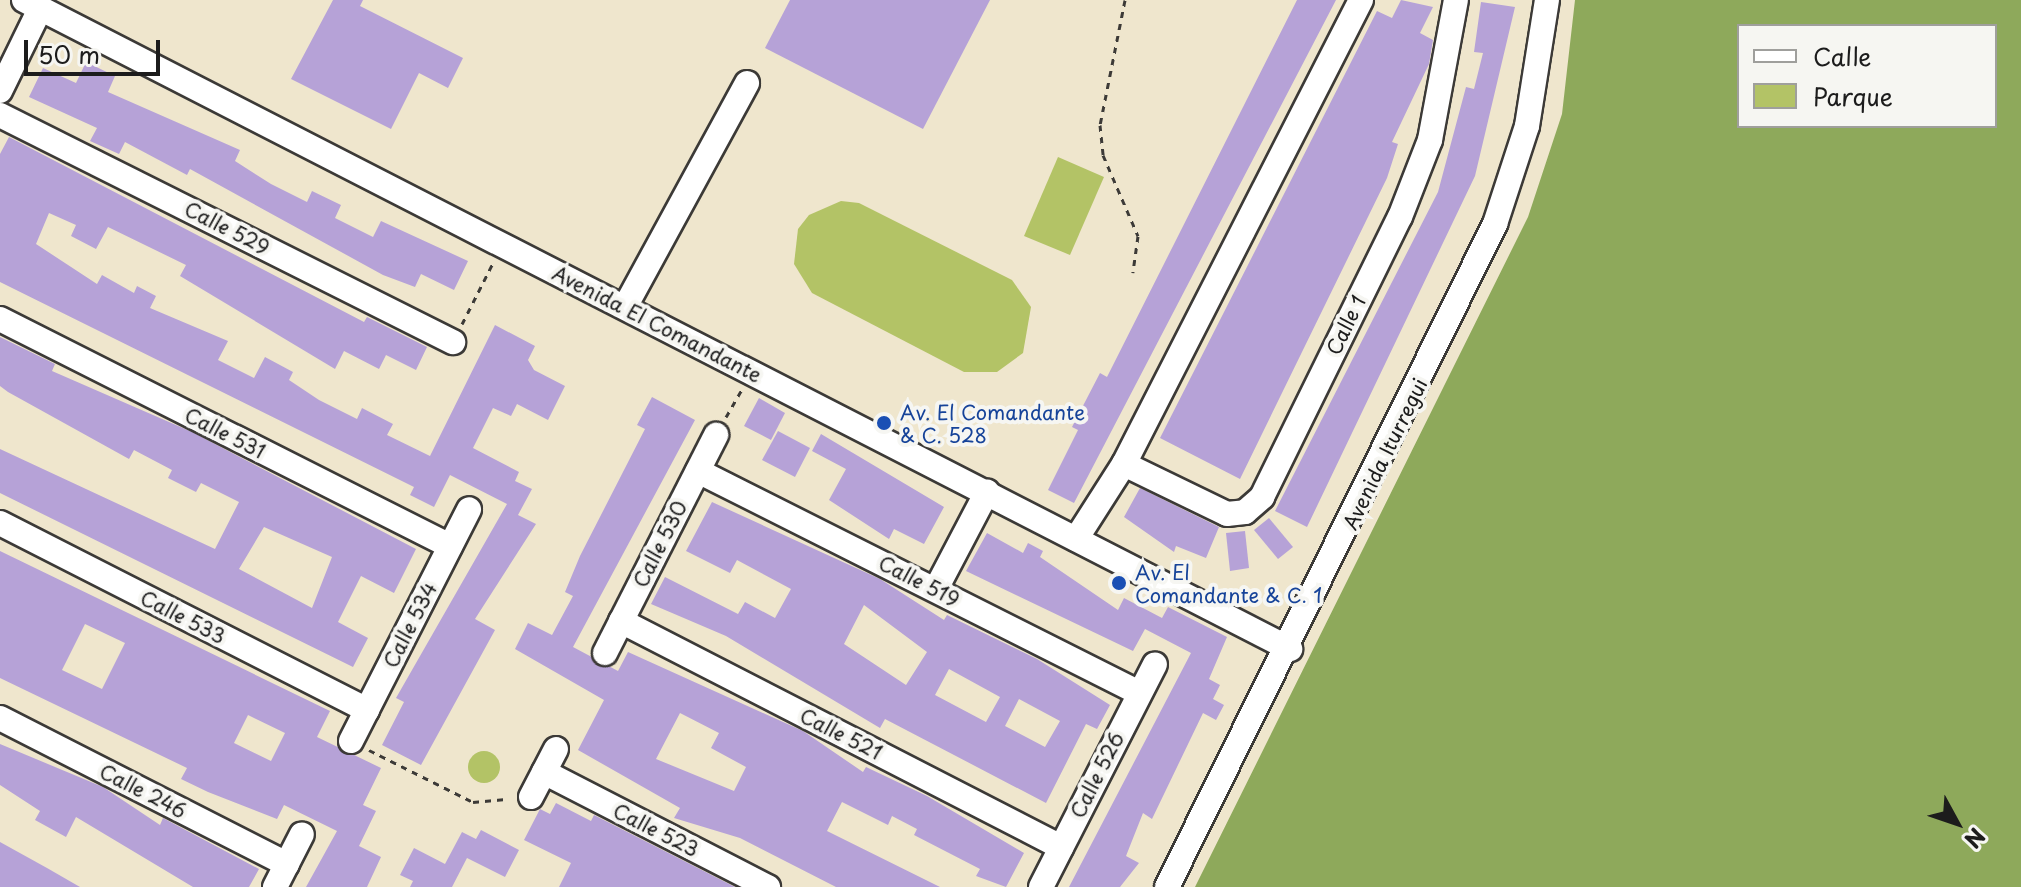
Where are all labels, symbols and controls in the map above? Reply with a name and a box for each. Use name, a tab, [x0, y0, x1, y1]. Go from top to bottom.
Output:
scale bar	[28, 24, 164, 74]
legend	[1737, 24, 1997, 128]
text: 50 m	[38, 36, 100, 72]
text: Calle	[1813, 38, 1871, 74]
text: Parque	[1813, 78, 1893, 114]
street label: Calle 529	[180, 196, 274, 260]
street label: Avenida El Comandante	[548, 261, 766, 387]
street label: Calle 1	[1321, 291, 1371, 359]
street label: Avenida Iturregui	[1338, 374, 1432, 534]
place label: Av. El Comandante & C. 528	[900, 400, 1085, 447]
street label: Calle 531	[180, 402, 270, 464]
marker: Av. El Comandante & C. 528	[875, 414, 893, 432]
street label: Calle 530	[628, 496, 692, 592]
street label: Calle 519	[874, 550, 964, 612]
place label: Av. El Comandante & C. 1	[1135, 560, 1323, 607]
marker: Av. El Comandante & C. 1	[1110, 574, 1128, 592]
street label: Calle 534	[378, 578, 442, 672]
street label: Calle 533	[136, 585, 230, 649]
street label: Calle 521	[795, 703, 887, 765]
street label: Calle 526	[1065, 727, 1129, 823]
street label: Calle 246	[95, 759, 191, 823]
north arrow	[1917, 783, 1997, 863]
street label: Calle 523	[608, 798, 704, 862]
text: N	[1958, 821, 1994, 856]

